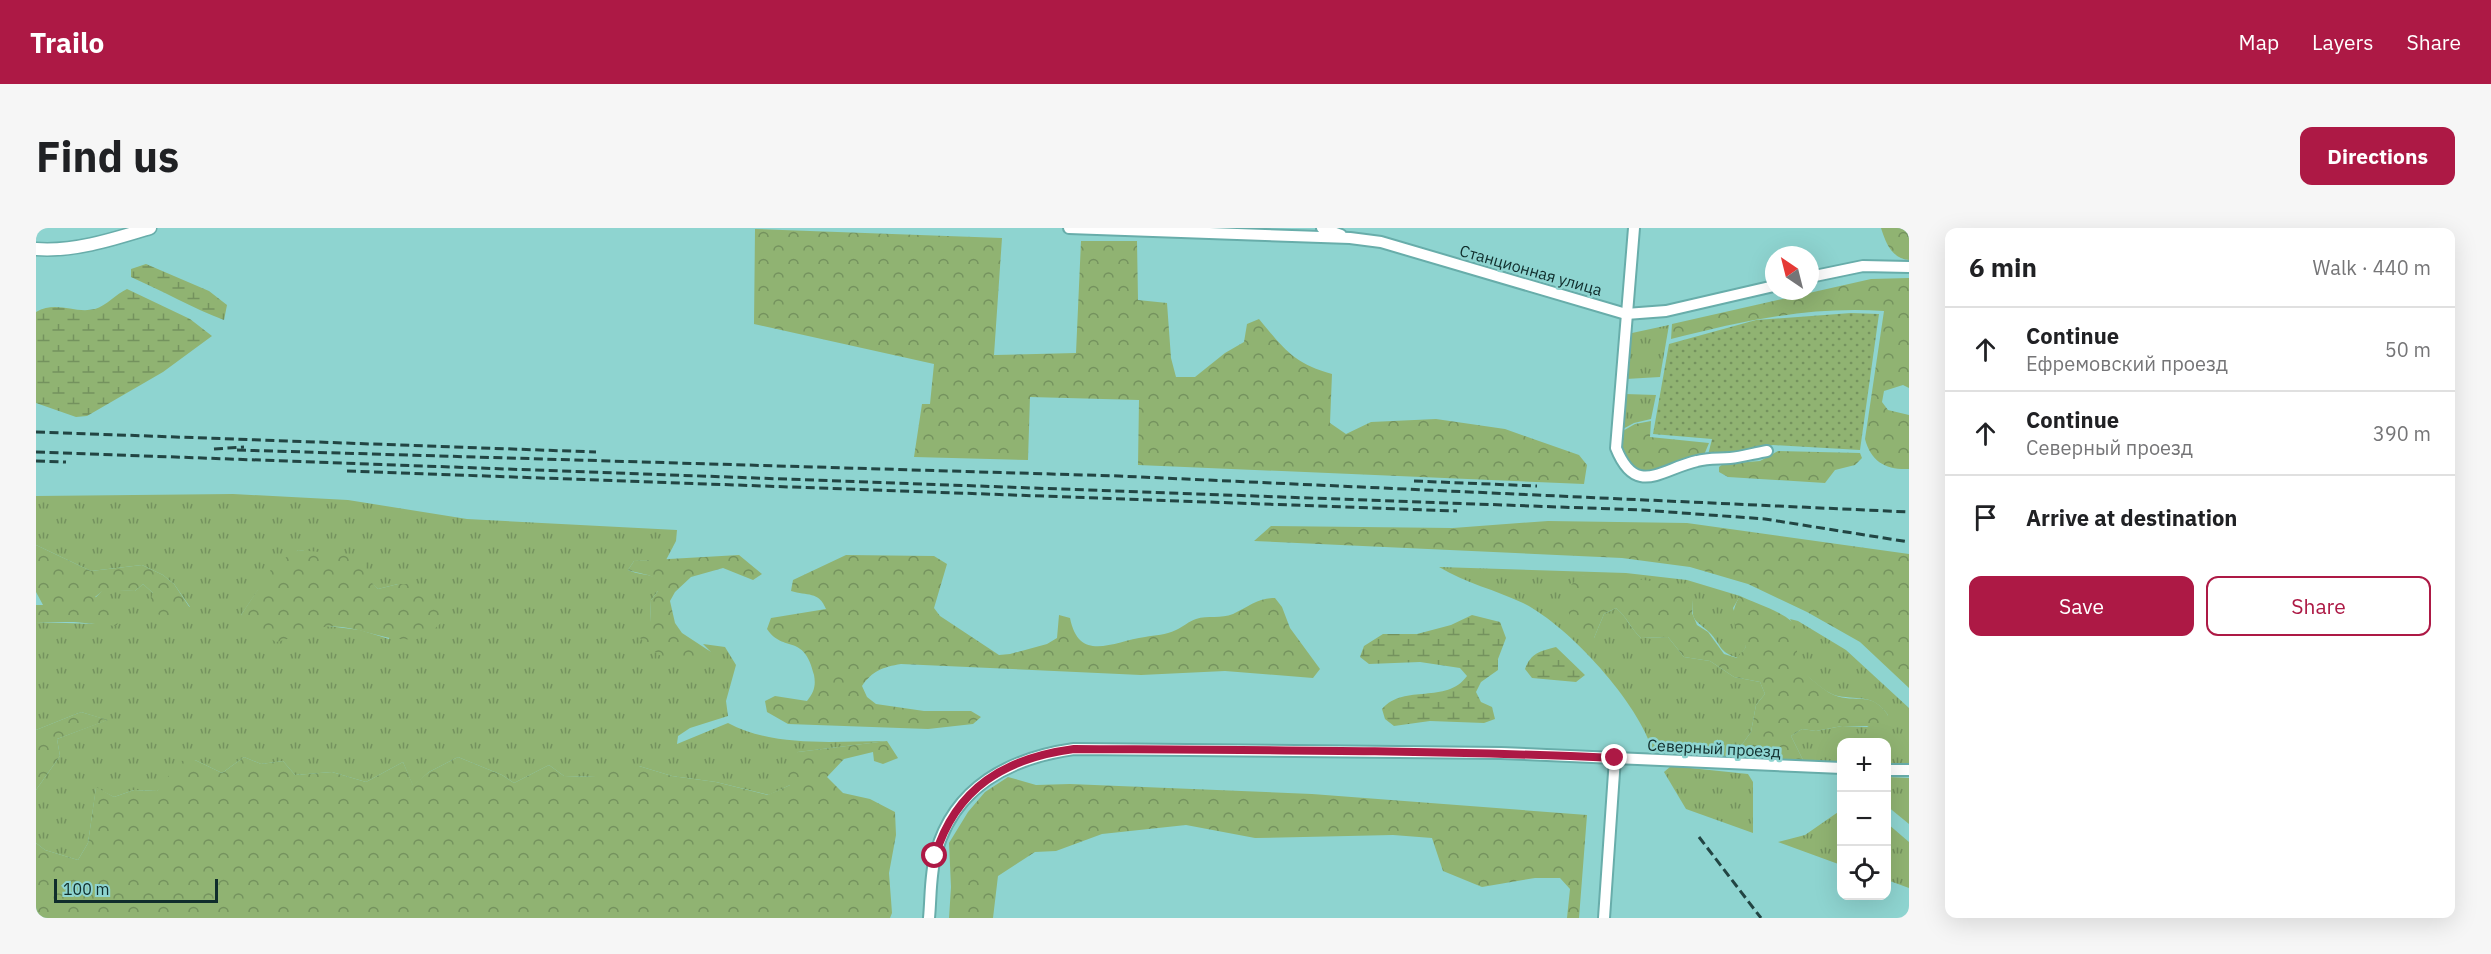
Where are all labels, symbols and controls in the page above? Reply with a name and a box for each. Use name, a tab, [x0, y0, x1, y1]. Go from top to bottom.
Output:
text: Trailo	[30, 24, 104, 61]
text: Map	[2239, 28, 2279, 56]
text: Layers	[2312, 28, 2374, 56]
text: Share	[2407, 28, 2461, 56]
button: Directions	[2300, 127, 2455, 185]
text: Find us	[36, 129, 179, 184]
street label: Станционная улица	[1457, 240, 1605, 300]
north arrow	[1765, 246, 1819, 300]
text: 6 min	[1969, 250, 2037, 284]
text: Walk · 440 m	[2313, 254, 2431, 281]
text: Continue	[2026, 321, 2119, 350]
icon: ahead	[1969, 333, 2002, 366]
text: 50 m	[2385, 336, 2431, 363]
text: Ефремовский проезд	[2026, 350, 2228, 377]
text: Continue	[2026, 405, 2119, 434]
icon: ahead	[1969, 417, 2002, 450]
text: 390 m	[2373, 420, 2431, 447]
text: Северный проезд	[2026, 434, 2193, 461]
icon: arrive	[1969, 501, 2002, 534]
text: Arrive at destination	[2026, 503, 2237, 532]
button: Save	[1969, 576, 2194, 636]
button: Share	[2206, 576, 2431, 636]
street label: Северный проезд	[1647, 735, 1782, 762]
map controls	[1837, 738, 1891, 900]
button: +	[1837, 738, 1891, 792]
route end	[1601, 744, 1627, 770]
button: −	[1837, 792, 1891, 846]
route start	[921, 842, 947, 868]
button: locate	[1837, 846, 1891, 900]
scale bar	[54, 876, 218, 904]
text: 100 m	[63, 879, 110, 899]

